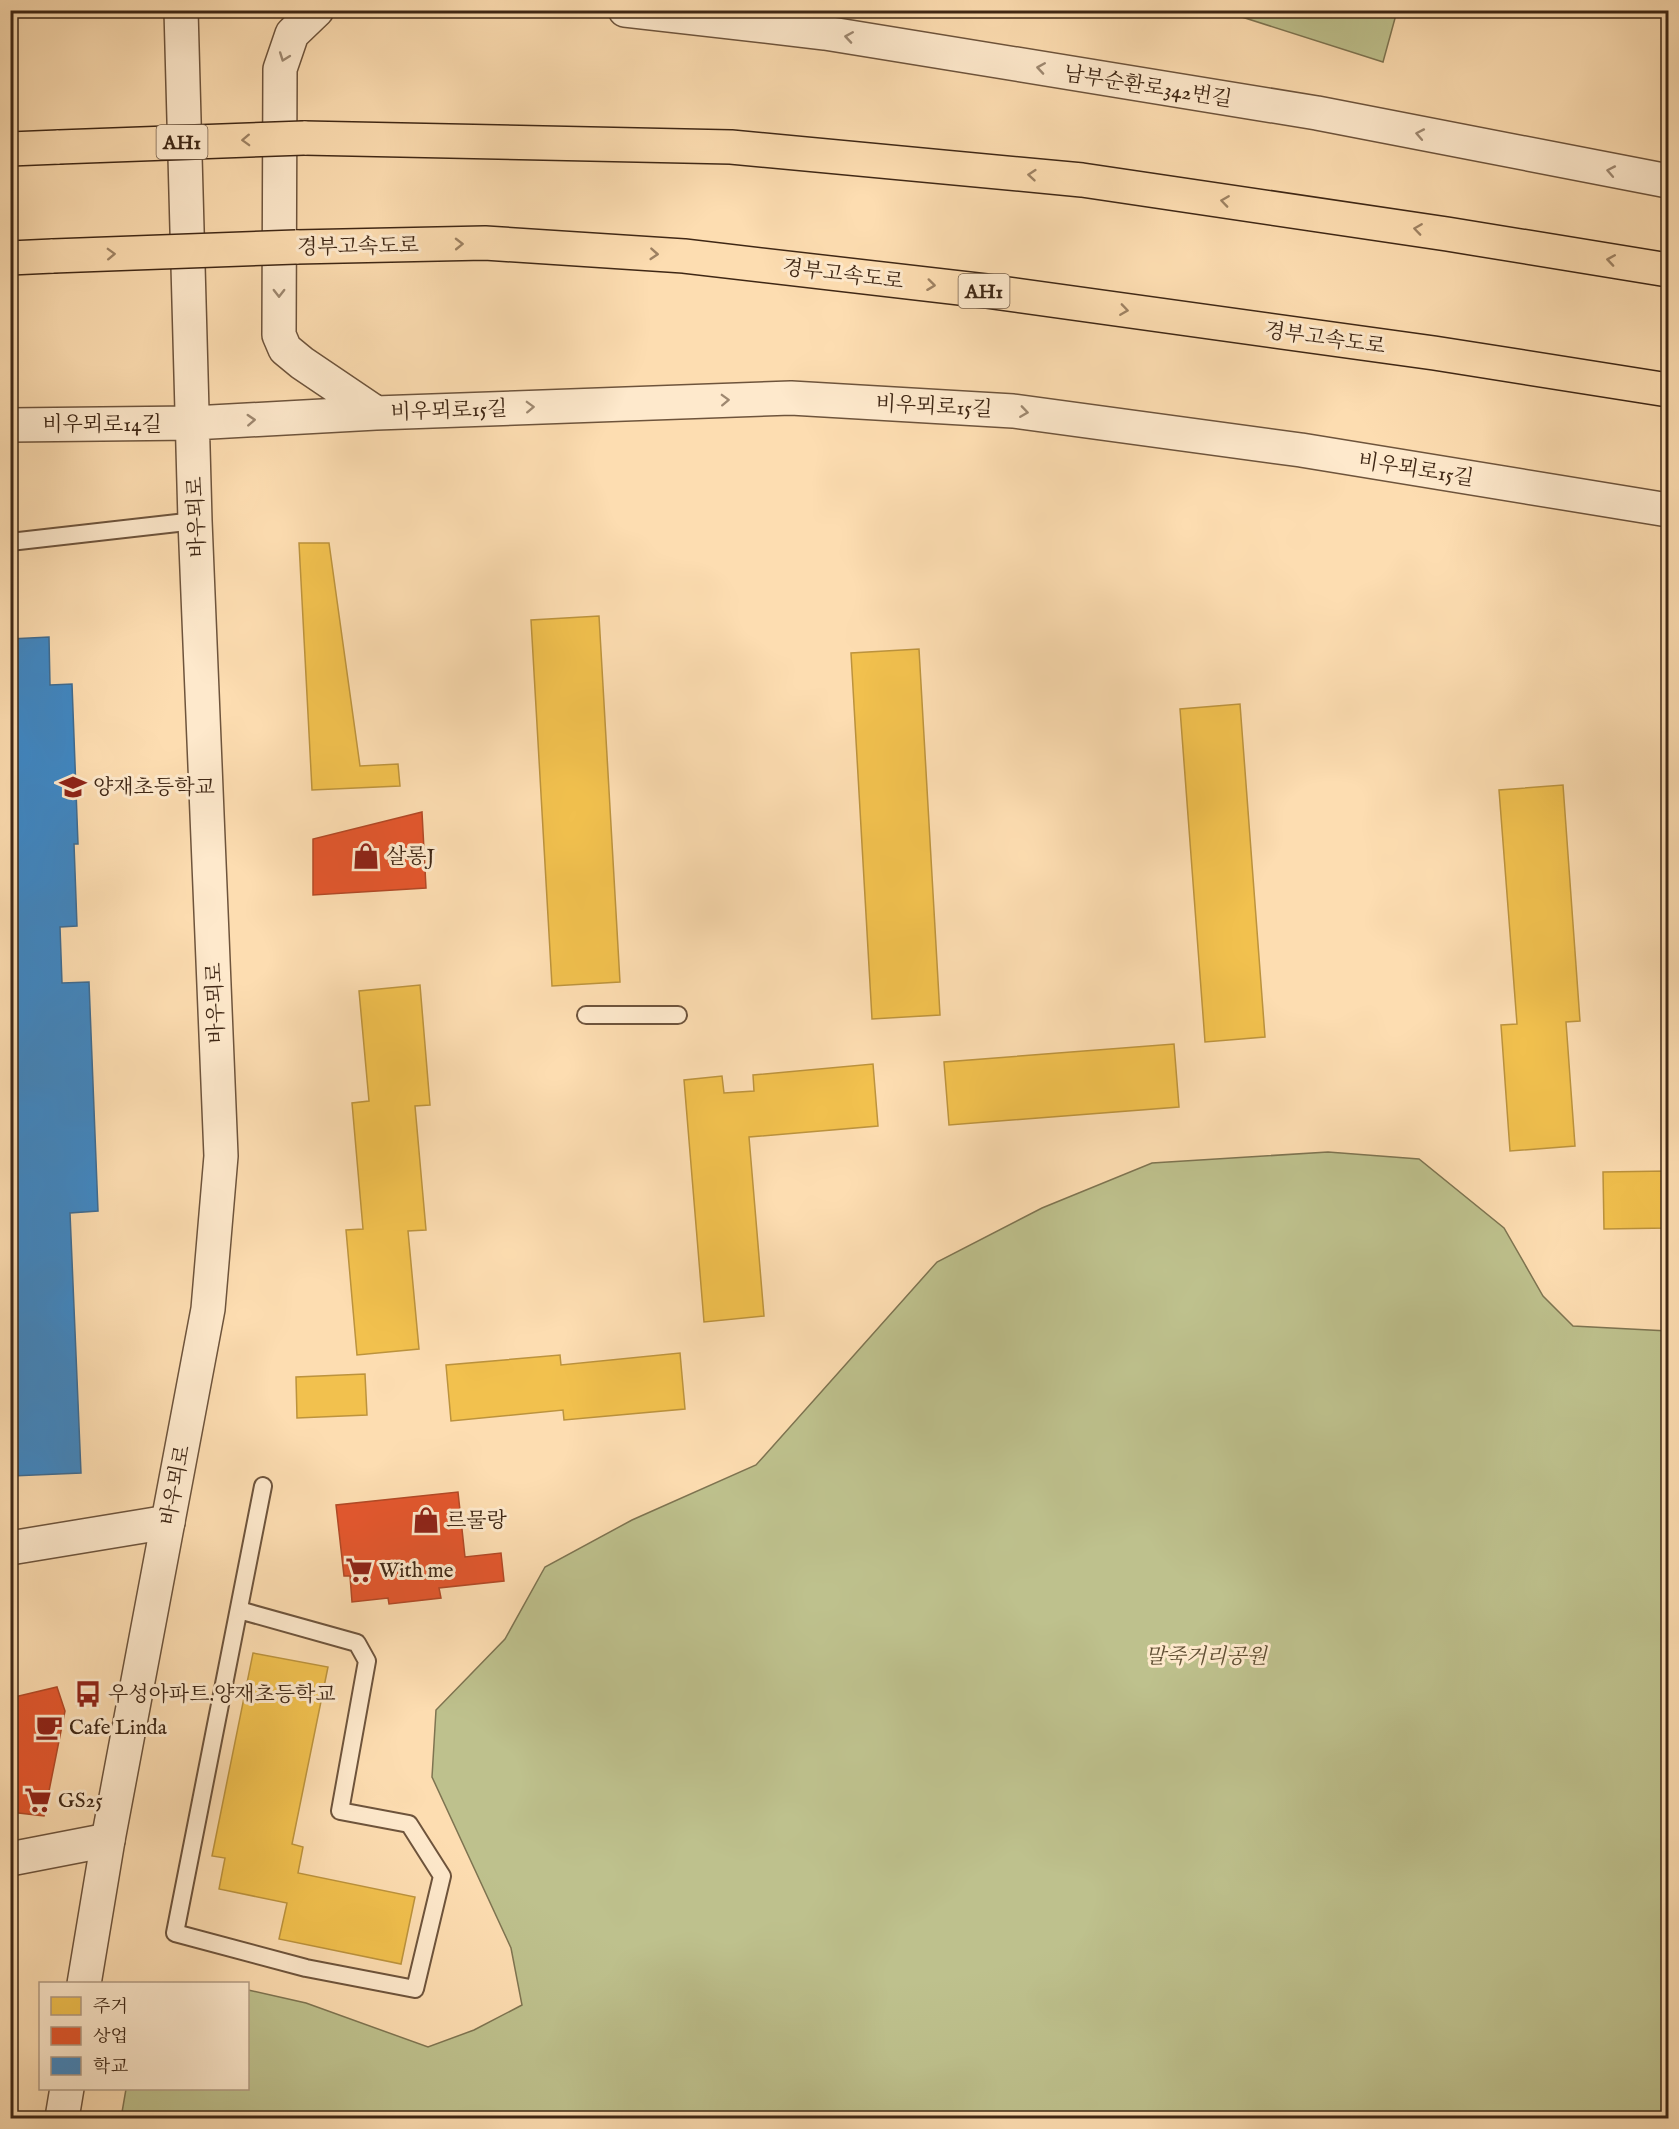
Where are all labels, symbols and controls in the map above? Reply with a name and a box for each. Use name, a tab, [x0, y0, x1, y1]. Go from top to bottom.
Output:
one-way arrow	[844, 31, 854, 44]
one-way arrow	[279, 51, 291, 62]
street label: 남부순환로342번길	[1062, 61, 1234, 114]
one-way arrow	[1037, 63, 1046, 75]
road number: AH1	[156, 125, 207, 159]
one-way arrow	[1415, 128, 1425, 141]
one-way arrow	[241, 134, 250, 146]
one-way arrow	[1606, 165, 1616, 178]
one-way arrow	[1028, 169, 1037, 182]
one-way arrow	[1221, 195, 1230, 207]
one-way arrow	[1414, 224, 1423, 236]
street label: 경부고속도로	[297, 233, 419, 262]
one-way arrow	[455, 238, 464, 250]
one-way arrow	[107, 247, 116, 260]
one-way arrow	[649, 247, 658, 260]
street label: 경부고속도로	[781, 255, 905, 296]
one-way arrow	[1606, 255, 1615, 267]
road number: AH1	[958, 274, 1010, 308]
one-way arrow	[926, 278, 936, 290]
one-way arrow	[273, 288, 285, 297]
one-way arrow	[1120, 303, 1129, 315]
street label: 경부고속도로	[1263, 318, 1387, 361]
street label: 비우뫼로15길	[875, 391, 993, 424]
one-way arrow	[720, 394, 729, 407]
street label: 비우뫼로15길	[390, 396, 508, 427]
one-way arrow	[525, 401, 534, 414]
one-way arrow	[1020, 406, 1029, 418]
street label: 비우뫼로14길	[42, 412, 162, 439]
one-way arrow	[247, 414, 256, 427]
street label: 비우뫼로15길	[1356, 448, 1476, 493]
street label: 바우뫼로	[183, 476, 212, 558]
school or university icon: 양재초등학교	[58, 772, 88, 802]
place label: 양재초등학교	[93, 775, 215, 802]
shop icon: 살롱J	[351, 841, 381, 871]
place label: 살롱J	[386, 844, 436, 871]
street label: 바우뫼로	[202, 962, 231, 1044]
street label: 바우뫼로	[155, 1443, 197, 1528]
shop icon: 르물랑	[411, 1505, 441, 1535]
place label: 르물랑	[446, 1508, 508, 1535]
supermarket icon: With me	[344, 1555, 374, 1585]
place label: With me	[379, 1558, 454, 1585]
park label: 말죽거리공원	[1145, 1644, 1269, 1671]
bus stop icon: 우성아파트.양재초등학교	[73, 1679, 103, 1709]
place label: 우성아파트.양재초등학교	[108, 1682, 336, 1709]
cafe icon: Cafe Linda	[34, 1712, 64, 1742]
place label: Cafe Linda	[69, 1715, 168, 1742]
supermarket icon: GS25	[23, 1785, 53, 1815]
place label: GS25	[58, 1788, 103, 1815]
legend	[39, 1982, 249, 2090]
text: 주거	[93, 1996, 128, 2019]
text: 상업	[93, 2026, 128, 2049]
text: 학교	[93, 2056, 128, 2079]

